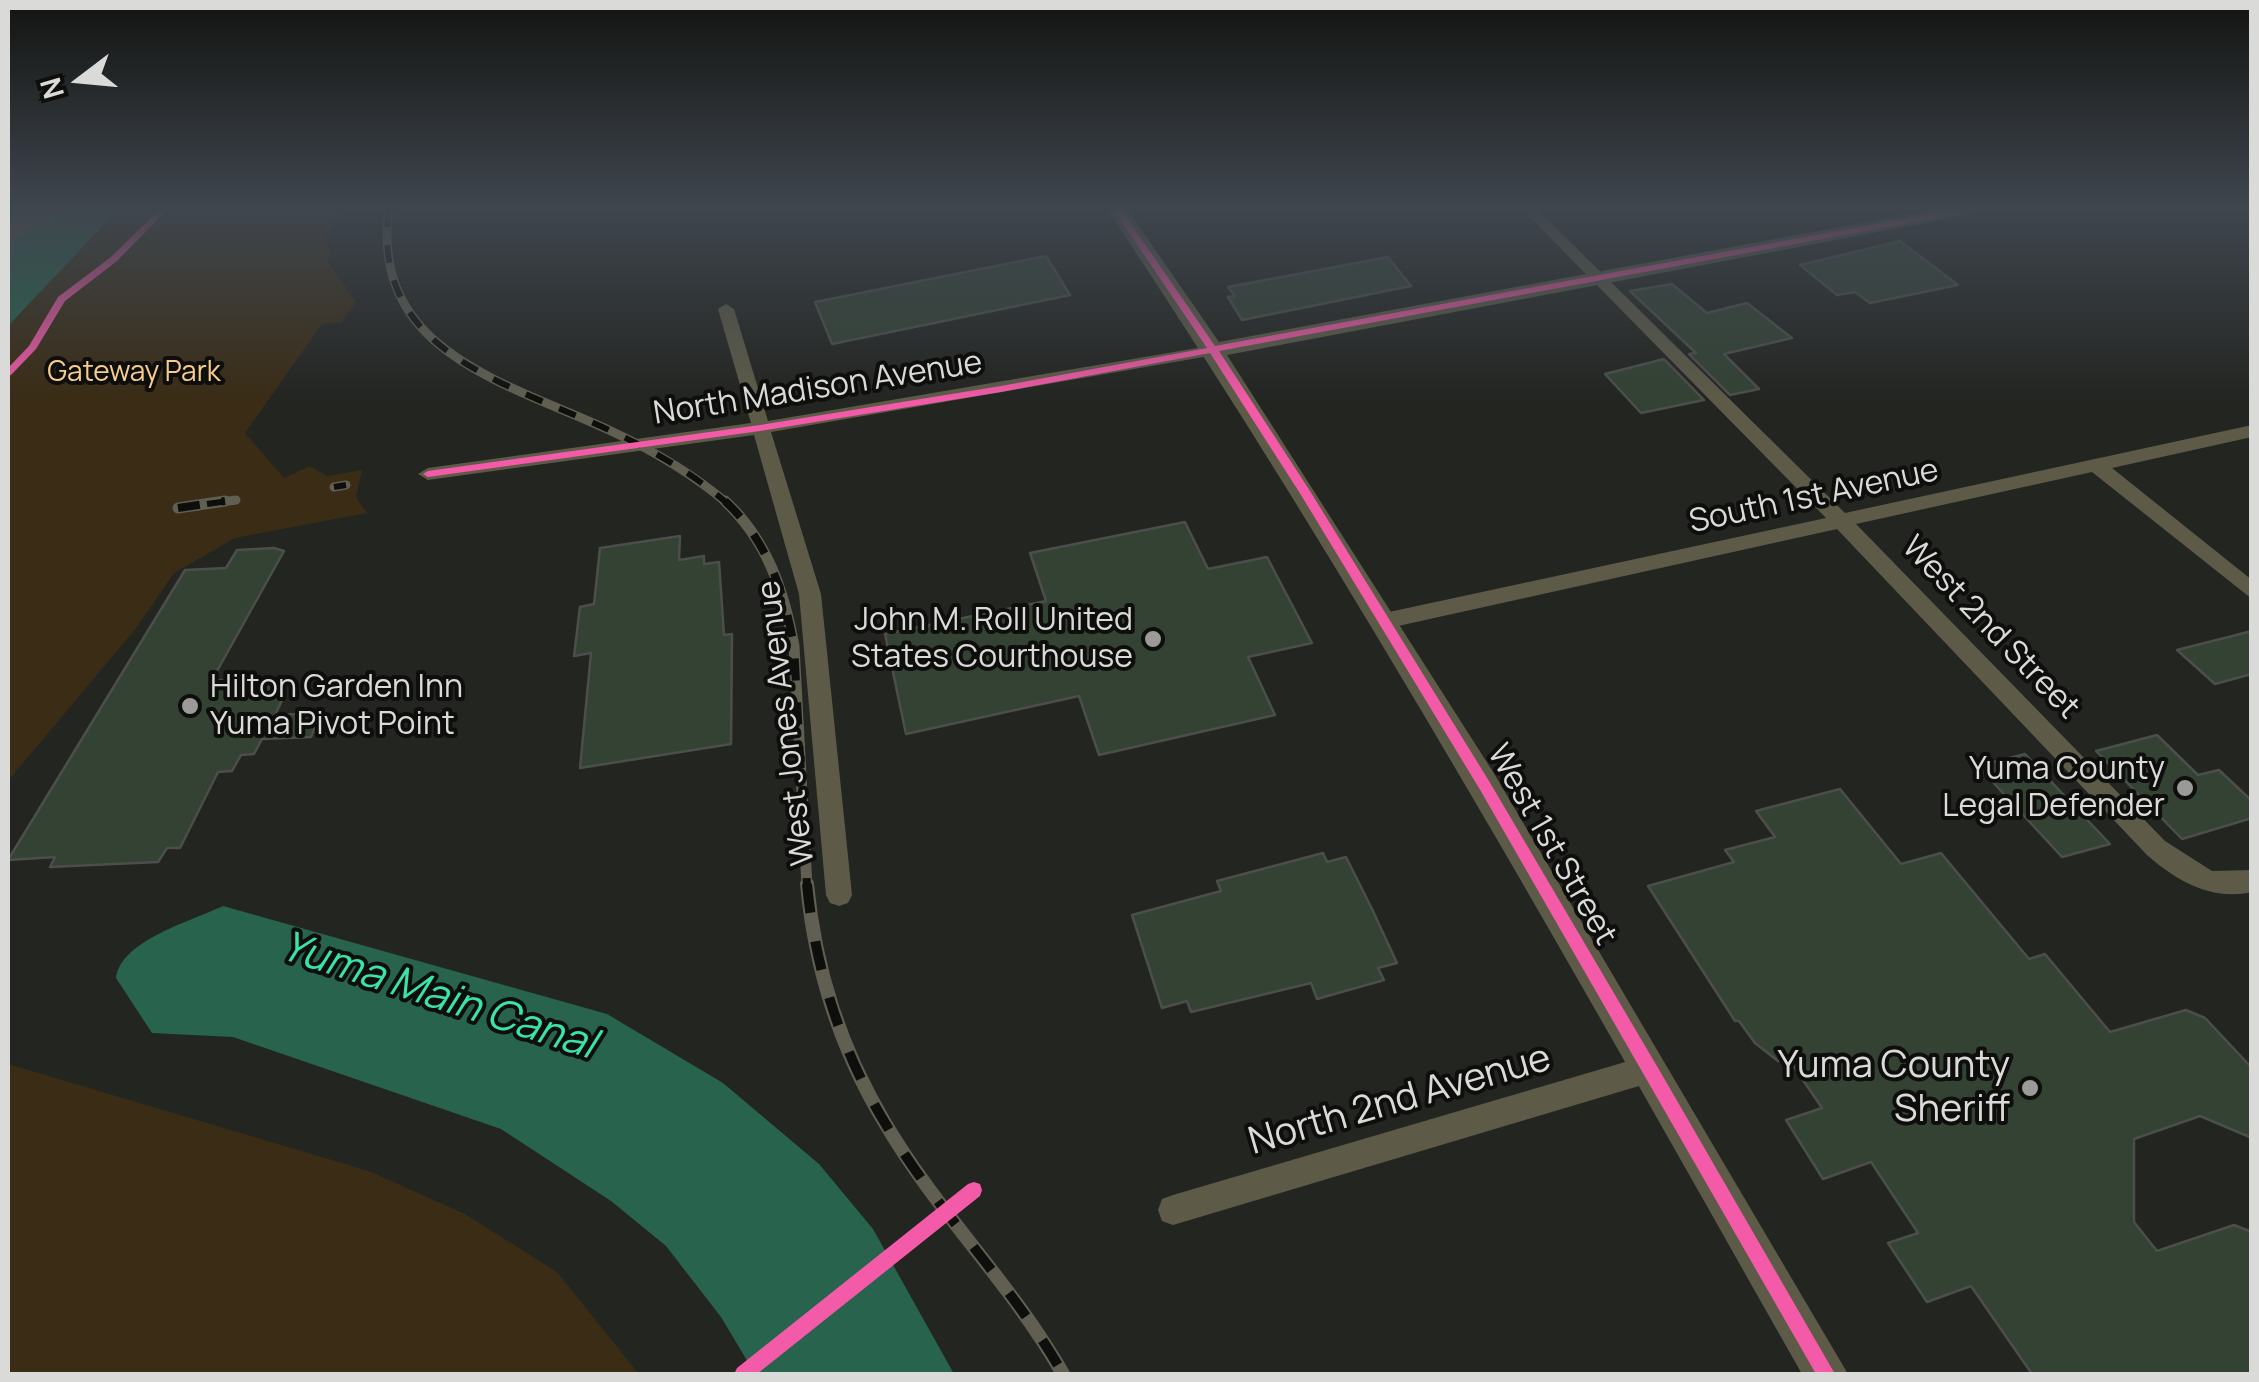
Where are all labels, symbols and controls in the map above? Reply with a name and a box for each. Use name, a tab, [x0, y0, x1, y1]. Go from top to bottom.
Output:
north arrow	[30, 30, 130, 130]
text: N	[30, 73, 72, 103]
street label: North Madison Avenue	[651, 344, 985, 434]
park label: Gateway Park	[47, 356, 221, 390]
street label: South 1st Avenue	[1686, 452, 1942, 542]
street label: West 2nd Street	[1893, 529, 2087, 727]
street label: West Jones Avenue	[750, 578, 824, 868]
place label: John M. Roll United States Courthouse	[851, 602, 1133, 677]
marker: John M. Roll United States Courthouse	[1142, 628, 1164, 650]
place label: Hilton Garden Inn Yuma Pivot Point	[210, 669, 463, 744]
marker: Hilton Garden Inn Yuma Pivot Point	[179, 695, 201, 717]
street label: West 1st Street	[1478, 738, 1624, 952]
place label: Yuma County Legal Defender	[1942, 751, 2165, 826]
marker: Yuma County Legal Defender	[2174, 777, 2196, 799]
water label: Yuma Main Canal	[275, 922, 601, 1072]
street label: North 2nd Avenue	[1244, 1036, 1556, 1166]
place label: Yuma County Sheriff	[1777, 1043, 2010, 1132]
marker: Yuma County Sheriff	[2019, 1077, 2041, 1099]

